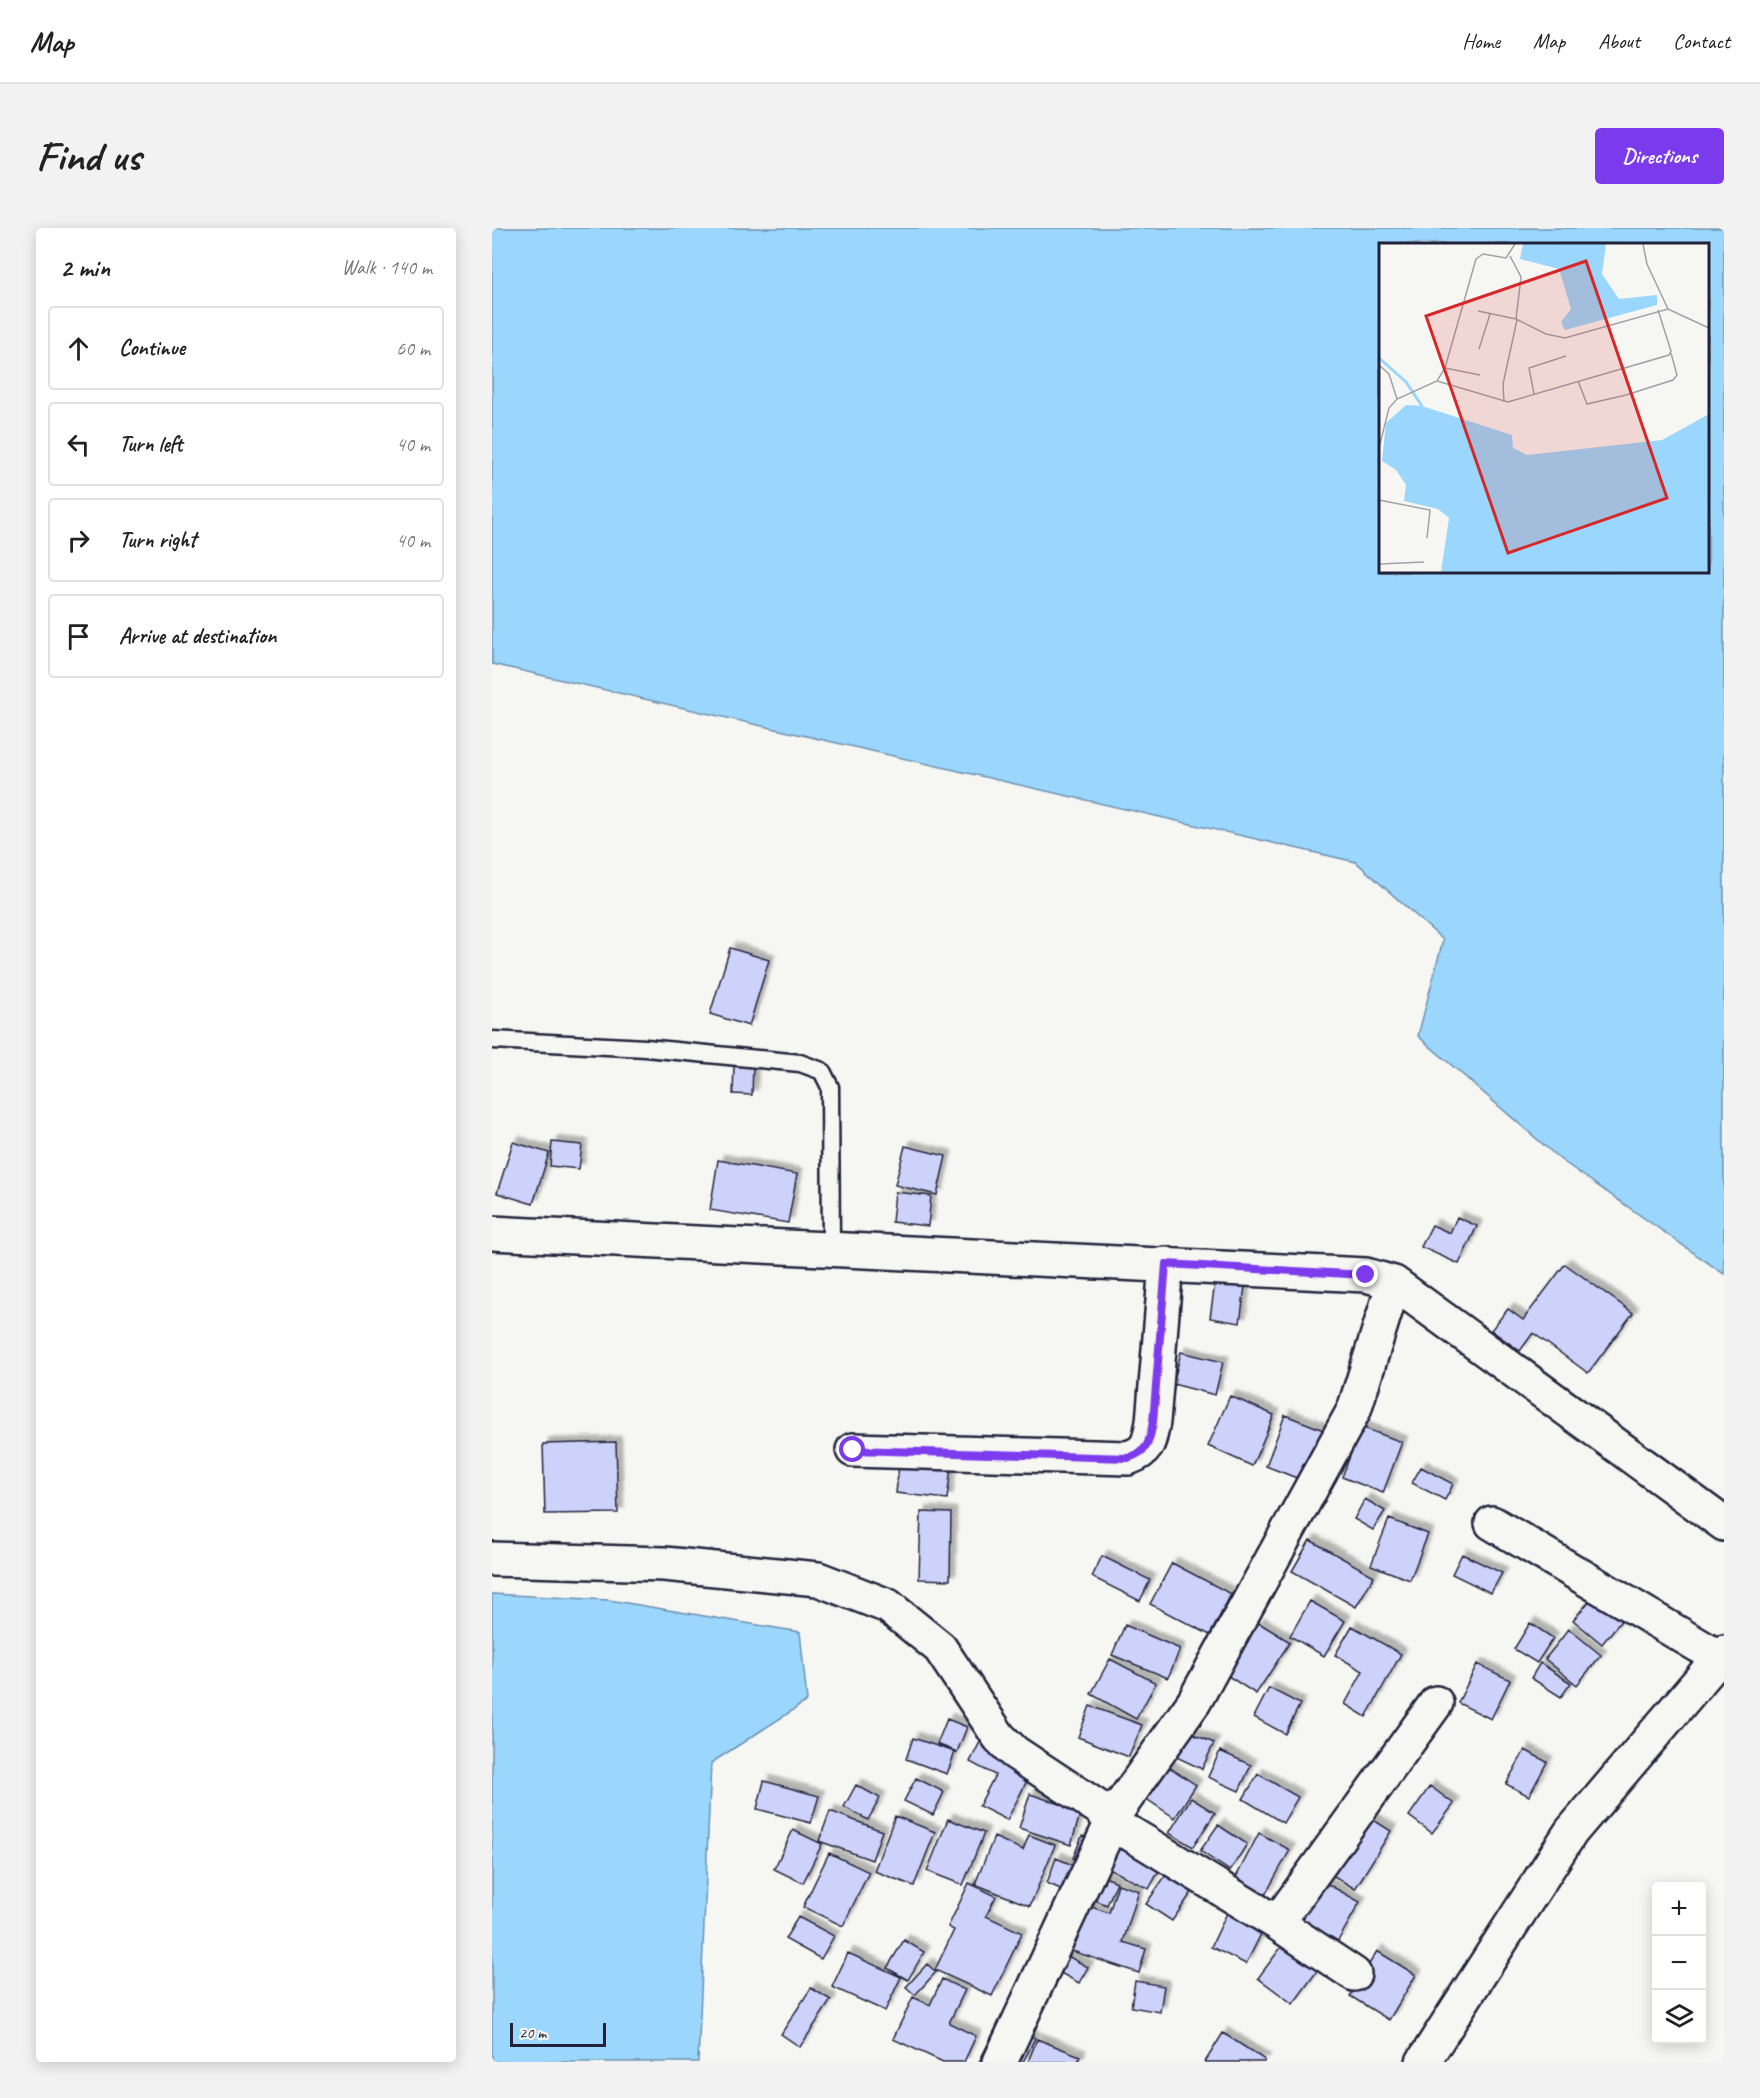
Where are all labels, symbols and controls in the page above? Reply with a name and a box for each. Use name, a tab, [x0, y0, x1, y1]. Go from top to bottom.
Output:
text: Map	[30, 24, 73, 59]
text: Home	[1462, 28, 1500, 54]
text: Map	[1533, 28, 1565, 54]
text: About	[1598, 28, 1640, 54]
text: Contact	[1673, 28, 1730, 54]
button: Directions	[1595, 128, 1724, 184]
text: Find us	[36, 130, 141, 183]
inset map	[1379, 243, 1709, 573]
text: 2 min	[60, 251, 110, 284]
text: Walk · 140 m	[342, 255, 432, 280]
icon: ahead	[62, 332, 95, 365]
text: Continue	[119, 334, 185, 362]
text: 60 m	[396, 336, 430, 361]
icon: left	[62, 428, 95, 461]
text: Turn left	[119, 430, 183, 458]
text: 40 m	[396, 432, 430, 457]
icon: right	[62, 524, 95, 557]
text: Turn right	[119, 526, 196, 554]
text: 40 m	[396, 528, 430, 553]
icon: arrive	[62, 620, 95, 653]
text: Arrive at destination	[119, 622, 276, 650]
route end	[1352, 1261, 1378, 1287]
route start	[839, 1436, 865, 1462]
map controls	[1652, 1882, 1706, 2044]
button: +	[1652, 1882, 1706, 1936]
button: −	[1652, 1936, 1706, 1990]
button: layers	[1652, 1990, 1706, 2044]
scale bar	[510, 2020, 606, 2048]
text: 20 m	[519, 2023, 546, 2043]

